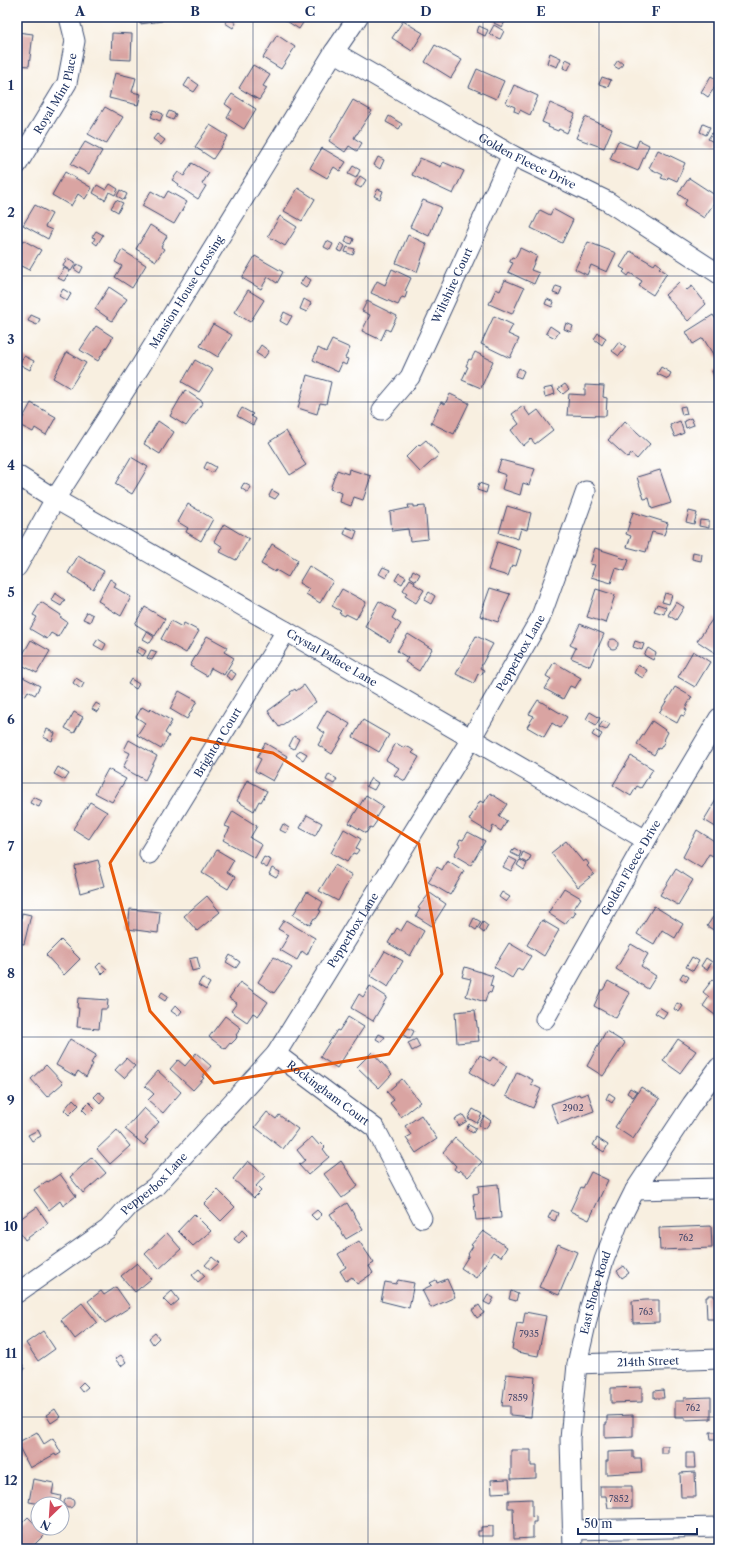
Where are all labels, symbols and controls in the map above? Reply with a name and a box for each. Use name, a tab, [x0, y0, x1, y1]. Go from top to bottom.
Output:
text: A	[74, 3, 86, 19]
text: B	[190, 3, 200, 19]
text: C	[305, 3, 315, 19]
text: D	[420, 3, 432, 19]
text: E	[536, 3, 546, 19]
text: F	[652, 3, 661, 19]
street label: Royal Mint Place	[31, 52, 80, 137]
text: 1	[8, 77, 14, 93]
street label: Golden Fleece Drive	[476, 130, 578, 192]
text: 2	[7, 204, 15, 220]
street label: Mansion House Crossing	[146, 233, 226, 351]
street label: Wiltshire Court	[428, 245, 476, 326]
text: 3	[7, 331, 15, 347]
text: 4	[7, 457, 15, 473]
text: 5	[7, 584, 15, 600]
street label: Pepperbox Lane	[493, 613, 548, 694]
street label: Crystal Palace Lane	[284, 626, 380, 689]
street label: Brighton Court	[191, 705, 244, 780]
text: 6	[7, 711, 15, 727]
street label: Golden Fleece Drive	[598, 817, 664, 918]
text: 7	[8, 838, 15, 854]
street label: Pepperbox Lane	[324, 890, 381, 970]
text: 8	[7, 965, 15, 981]
street label: Rockingham Court	[284, 1058, 372, 1128]
text: 9	[7, 1092, 15, 1108]
house number: 2902	[562, 1102, 584, 1113]
street label: Pepperbox Lane	[118, 1149, 190, 1218]
text: 10	[4, 1218, 18, 1234]
house number: 762	[679, 1232, 693, 1243]
street label: East Shore Road	[577, 1249, 614, 1336]
house number: 763	[639, 1306, 653, 1317]
house number: 7935	[519, 1328, 539, 1339]
text: 11	[5, 1345, 17, 1361]
street label: 214th Street	[617, 1353, 679, 1370]
house number: 7859	[508, 1392, 528, 1403]
house number: 762	[686, 1402, 700, 1413]
text: 12	[4, 1472, 18, 1488]
house number: 7852	[609, 1493, 629, 1504]
north arrow	[30, 1496, 70, 1536]
scale bar	[578, 1510, 697, 1536]
text: 50 m	[584, 1516, 613, 1531]
text: N	[38, 1517, 53, 1533]

